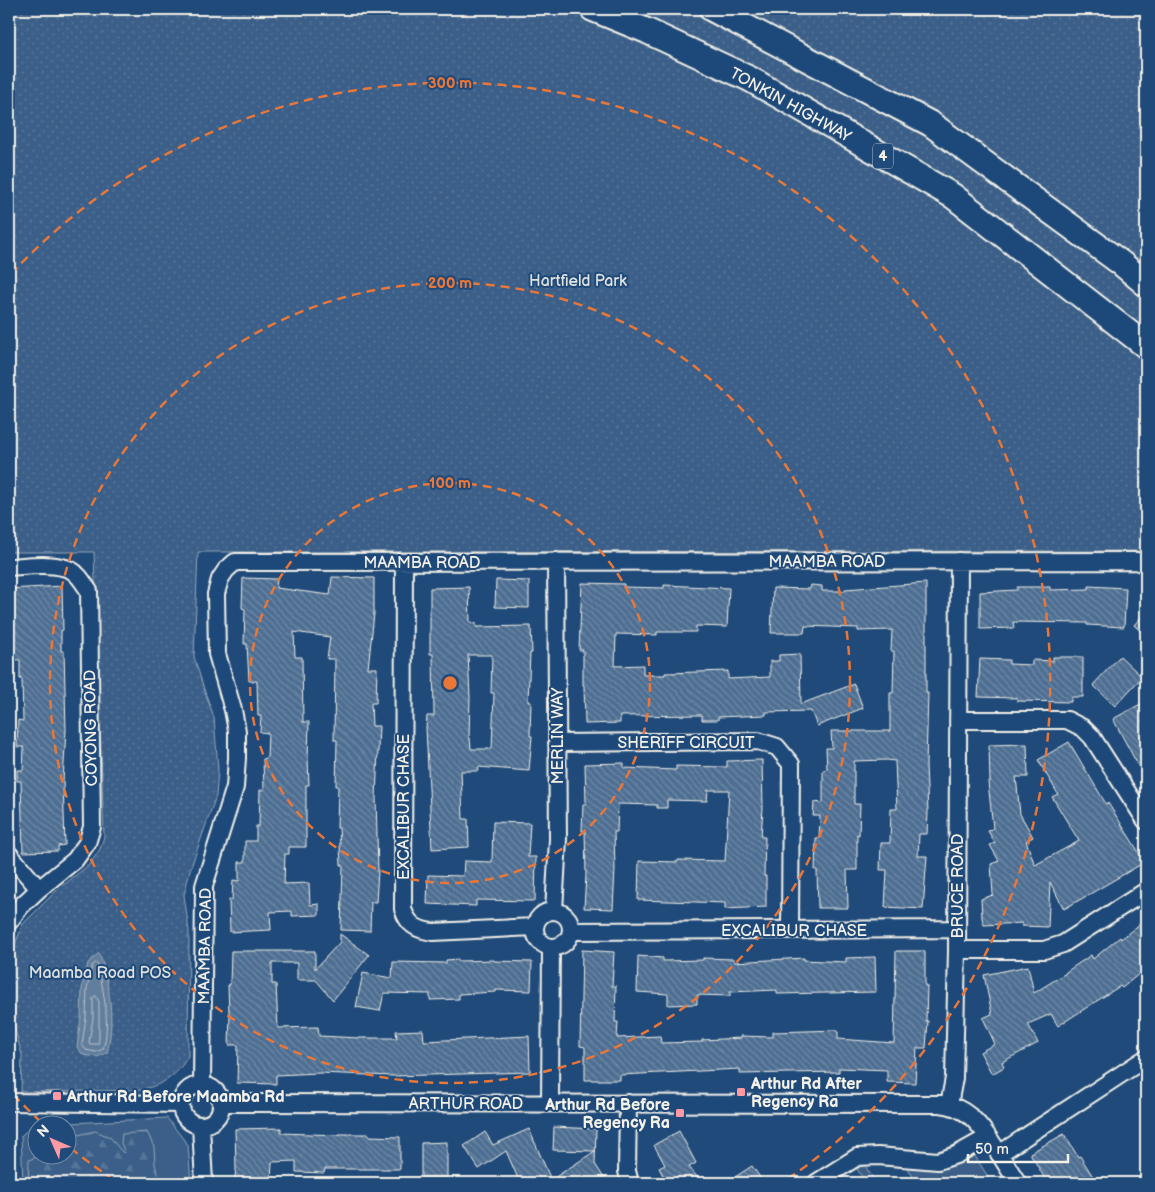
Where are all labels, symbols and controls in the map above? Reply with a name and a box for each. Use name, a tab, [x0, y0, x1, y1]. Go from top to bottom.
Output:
street label: TONKIN HIGHWAY	[726, 64, 855, 147]
text: 300 m	[428, 74, 472, 93]
road number: 4	[873, 144, 893, 168]
park label: Hartfield Park	[529, 272, 627, 291]
text: 200 m	[428, 274, 472, 293]
text: 100 m	[429, 474, 471, 493]
street label: MAAMBA ROAD	[769, 553, 885, 572]
street label: MAAMBA ROAD	[364, 554, 480, 573]
street label: COYONG ROAD	[81, 670, 102, 786]
centre of rings	[441, 674, 459, 692]
street label: MERLIN WAY	[549, 687, 568, 784]
street label: EXCALIBUR CHASE	[395, 734, 414, 880]
street label: SHERIFF CIRCUIT	[617, 734, 755, 753]
street label: BRUCE ROAD	[949, 834, 968, 938]
street label: MAAMBA ROAD	[195, 887, 216, 1005]
street label: EXCALIBUR CHASE	[721, 922, 867, 941]
park label: Maamba Road POS	[29, 964, 171, 983]
place label: Arthur Rd After Regency Ra	[750, 1075, 863, 1112]
marker: Arthur Rd After Regency Ra	[735, 1086, 747, 1098]
place label: Arthur Rd Before Maamba Rd	[66, 1088, 285, 1107]
marker: Arthur Rd Before Maamba Rd	[51, 1090, 63, 1102]
street label: ARTHUR ROAD	[409, 1095, 523, 1114]
place label: Arthur Rd Before Regency Ra	[544, 1096, 670, 1133]
marker: Arthur Rd Before Regency Ra	[674, 1107, 686, 1119]
north arrow	[28, 1114, 78, 1164]
text: N	[33, 1121, 53, 1141]
scale bar	[968, 1132, 1068, 1164]
text: 50 m	[975, 1140, 1009, 1159]

